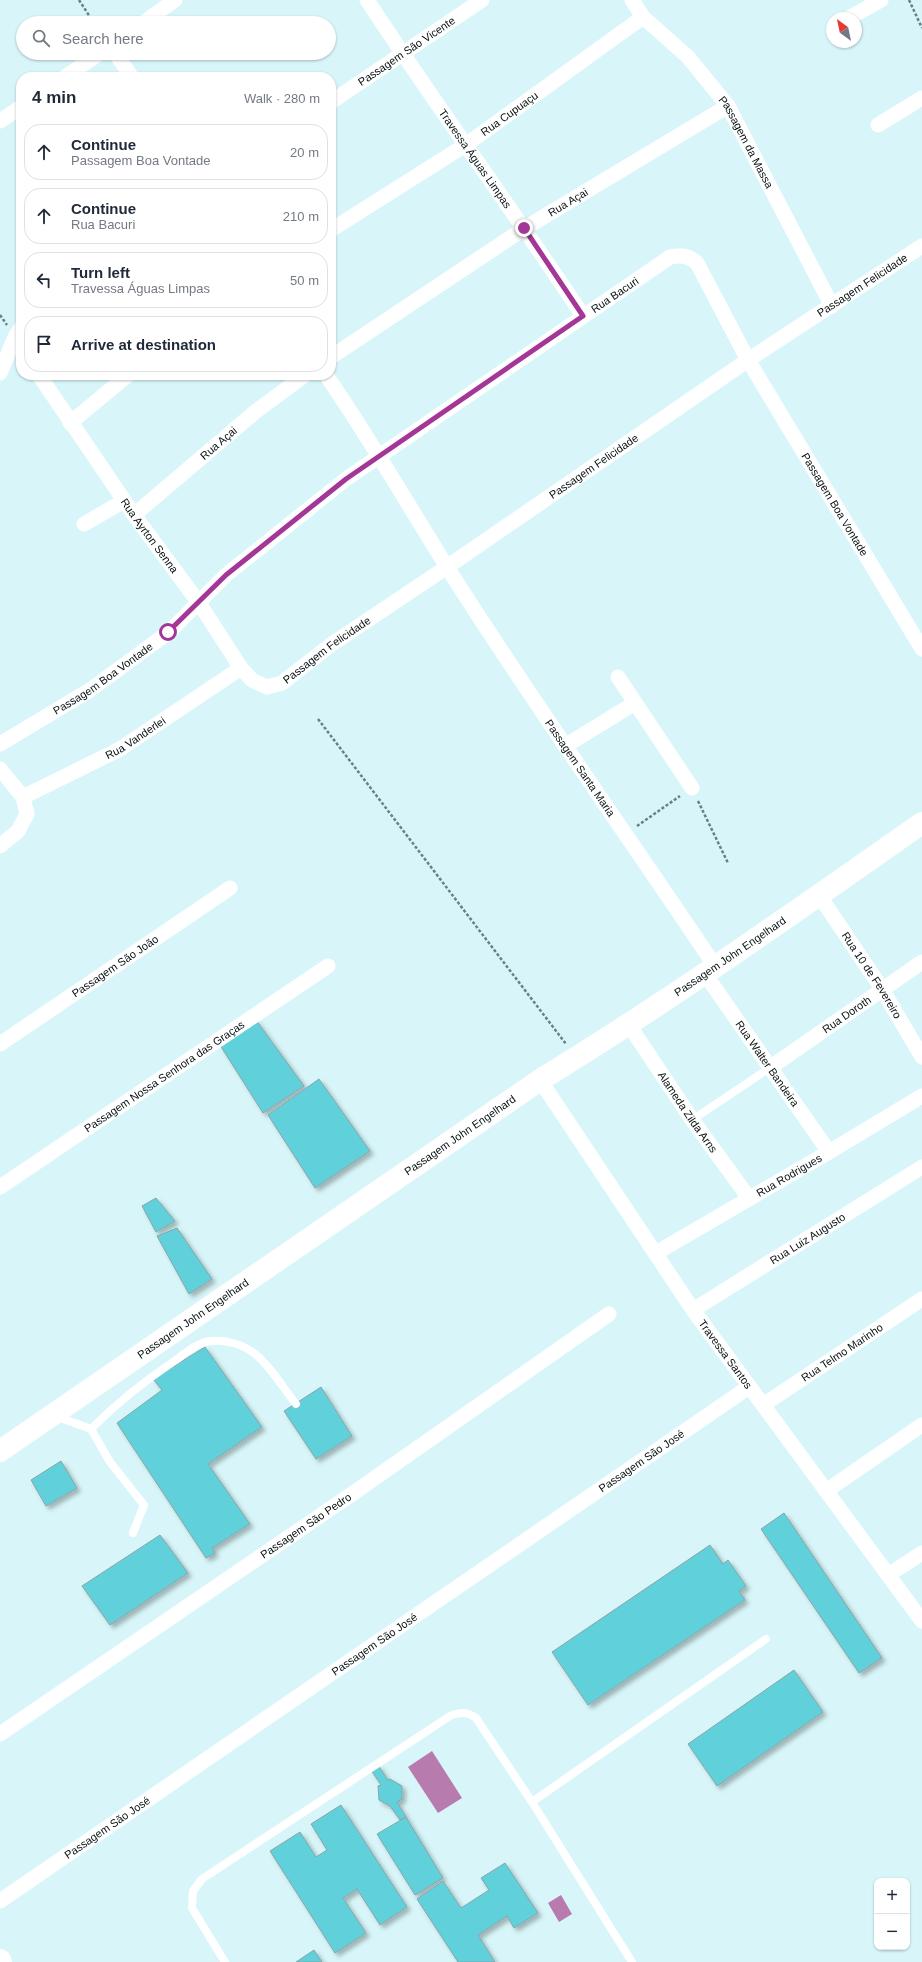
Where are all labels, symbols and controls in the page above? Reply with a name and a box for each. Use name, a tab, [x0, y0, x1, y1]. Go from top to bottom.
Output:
north arrow	[826, 12, 862, 48]
street label: Passagem São Vicente	[356, 14, 457, 88]
search box	[16, 16, 336, 60]
icon: search	[30, 27, 52, 49]
text: Search here	[62, 30, 144, 47]
text: 4 min	[32, 88, 76, 107]
street label: Rua Cupuaçu	[478, 89, 540, 138]
text: Walk · 280 m	[244, 91, 320, 106]
street label: Passagem da Massa	[716, 94, 776, 191]
street label: Travessa Águas Limpas	[437, 107, 514, 211]
text: Continue	[71, 136, 136, 153]
icon: ahead	[33, 141, 55, 163]
text: 20 m	[290, 145, 319, 160]
text: Passagem Boa Vontade	[71, 153, 211, 168]
street label: Rua Açai	[546, 186, 590, 219]
text: Continue	[71, 200, 136, 217]
icon: ahead	[33, 205, 55, 227]
text: 210 m	[283, 209, 319, 224]
text: Rua Bacuri	[71, 217, 135, 232]
route end	[515, 219, 533, 237]
street label: Passagem Felicidade	[815, 251, 910, 319]
text: Turn left	[71, 264, 130, 281]
icon: left	[33, 269, 55, 291]
text: 50 m	[290, 273, 319, 288]
street label: Rua Bacuri	[589, 275, 641, 315]
text: Travessa Águas Limpas	[71, 281, 210, 296]
icon: arrive	[33, 333, 55, 355]
text: Arrive at destination	[71, 336, 216, 353]
street label: Rua Açai	[198, 424, 239, 462]
street label: Passagem Felicidade	[547, 431, 640, 501]
street label: Passagem Boa Vontade	[799, 451, 871, 558]
street label: Rua Ayrton Senna	[118, 496, 181, 576]
street label: Passagem Felicidade	[281, 614, 373, 686]
route start	[159, 623, 177, 641]
street label: Passagem Boa Vontade	[51, 640, 155, 717]
street label: Rua Vanderlei	[103, 714, 168, 761]
street label: Passagem Santa Maria	[543, 717, 618, 819]
street label: Passagem John Engelhard	[672, 914, 788, 998]
street label: Rua 10 de Fevereiro	[840, 930, 904, 1021]
street label: Passagem São João	[70, 932, 160, 999]
street label: Rua Doroth	[820, 993, 873, 1035]
street label: Passagem Nossa Senhora das Graças	[82, 1018, 247, 1135]
street label: Rua Walter Bandeira	[733, 1018, 802, 1109]
street label: Alameda Zilda Arns	[656, 1069, 720, 1155]
street label: Passagem John Engelhard	[402, 1093, 518, 1177]
street label: Rua Rodrigues	[754, 1151, 824, 1199]
street label: Rua Luiz Augusto	[768, 1211, 847, 1266]
street label: Passagem John Engelhard	[135, 1276, 251, 1361]
street label: Travessa Santos	[696, 1317, 755, 1391]
street label: Rua Telmo Marinho	[799, 1321, 885, 1384]
street label: Passagem São José	[596, 1427, 687, 1494]
street label: Passagem São Pedro	[258, 1490, 353, 1561]
street label: Passagem São José	[329, 1611, 419, 1678]
street label: Passagem São José	[62, 1794, 152, 1861]
map controls	[874, 1878, 910, 1950]
button: +	[874, 1878, 910, 1914]
button: −	[874, 1914, 910, 1950]

